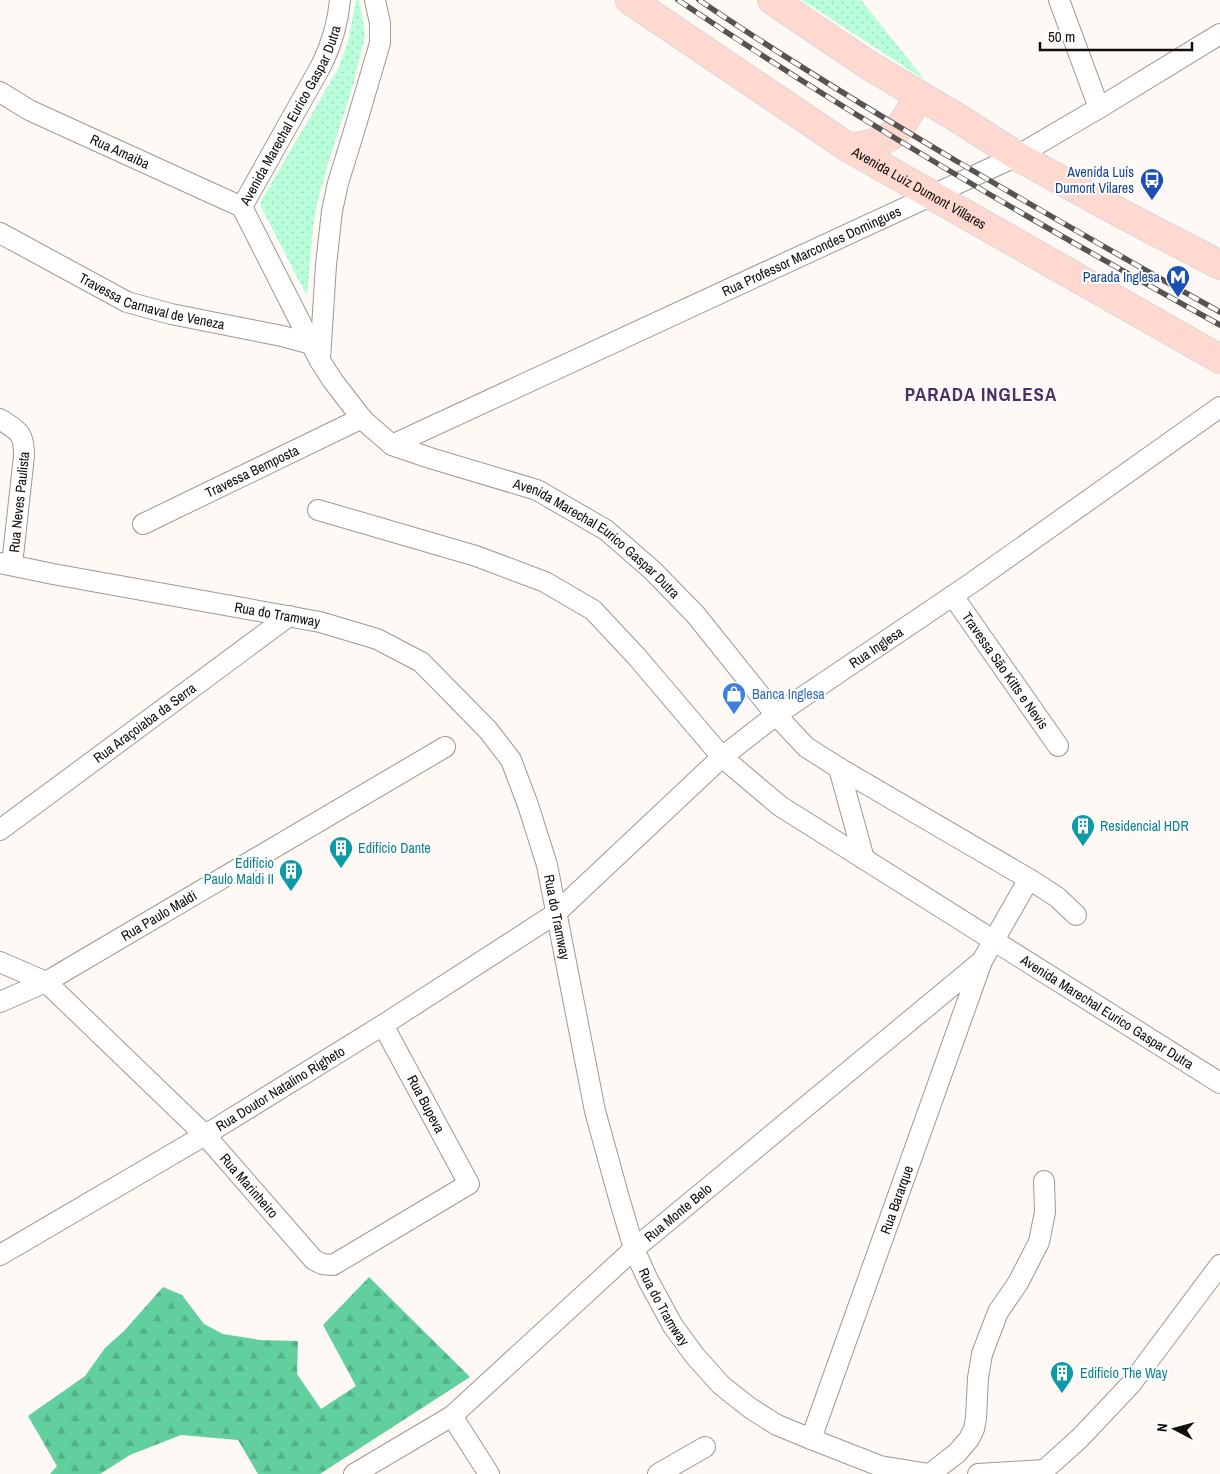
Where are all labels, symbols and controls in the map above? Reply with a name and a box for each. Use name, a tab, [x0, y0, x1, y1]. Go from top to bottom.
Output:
scale bar	[1040, 20, 1192, 52]
street label: Avenida Marechal Eurico Gaspar Dutra	[235, 23, 345, 209]
text: 50 m	[1048, 26, 1075, 47]
street label: Rua Amaiba	[87, 130, 153, 173]
street label: Avenida Luiz Dumont Villares	[848, 142, 990, 233]
place label: Avenida Luís Dumont Vilares	[1055, 163, 1134, 197]
bus stop icon: Avenida Luís Dumont Vilares	[1139, 167, 1165, 201]
street label: Rua Professor Marcondes Domingues	[719, 202, 904, 300]
metro station icon: Parada Inglesa	[1165, 264, 1191, 298]
place label: Parada Inglesa	[1083, 268, 1161, 286]
street label: Travessa Carnaval de Veneza	[76, 269, 227, 334]
district label: PARADA INGLESA	[905, 381, 1057, 407]
street label: Travessa Bemposta	[202, 441, 302, 502]
street label: Rua Neves Paulista	[5, 450, 33, 553]
street label: Avenida Marechal Eurico Gaspar Dutra	[510, 474, 684, 602]
street label: Rua do Tramway	[233, 598, 322, 631]
street label: Travessa São Kitts e Nevis	[958, 608, 1053, 733]
street label: Rua Inglesa	[846, 622, 907, 672]
street label: Rua Araçoiaba da Serra	[90, 679, 200, 767]
shop icon: Banca Inglesa	[721, 681, 747, 715]
place label: Banca Inglesa	[752, 685, 825, 703]
building icon: Residencial HDR	[1070, 813, 1096, 847]
place label: Residencial HDR	[1100, 817, 1189, 835]
building icon: Edifício Dante	[328, 835, 354, 869]
place label: Edifício Dante	[358, 839, 431, 857]
place label: Edifício Paulo Maldi II	[204, 854, 274, 888]
building icon: Edifício Paulo Maldi II	[278, 858, 304, 892]
street label: Rua do Tramway	[540, 873, 574, 962]
street label: Rua Paulo Maldi	[118, 886, 200, 945]
street label: Avenida Marechal Eurico Gaspar Dutra	[1016, 950, 1198, 1073]
street label: Rua Doutor Natalino Righeto	[212, 1042, 348, 1135]
street label: Rua Bupeva	[403, 1072, 449, 1137]
street label: Rua Marinheiro	[216, 1150, 282, 1222]
street label: Rua Bararque	[876, 1163, 917, 1237]
street label: Rua Monte Belo	[641, 1179, 715, 1246]
street label: Rua do Tramway	[635, 1265, 694, 1349]
building icon: Edificío The Way	[1049, 1360, 1075, 1394]
place label: Edificío The Way	[1080, 1364, 1168, 1382]
north arrow	[1150, 1404, 1200, 1454]
text: N	[1153, 1423, 1171, 1433]

